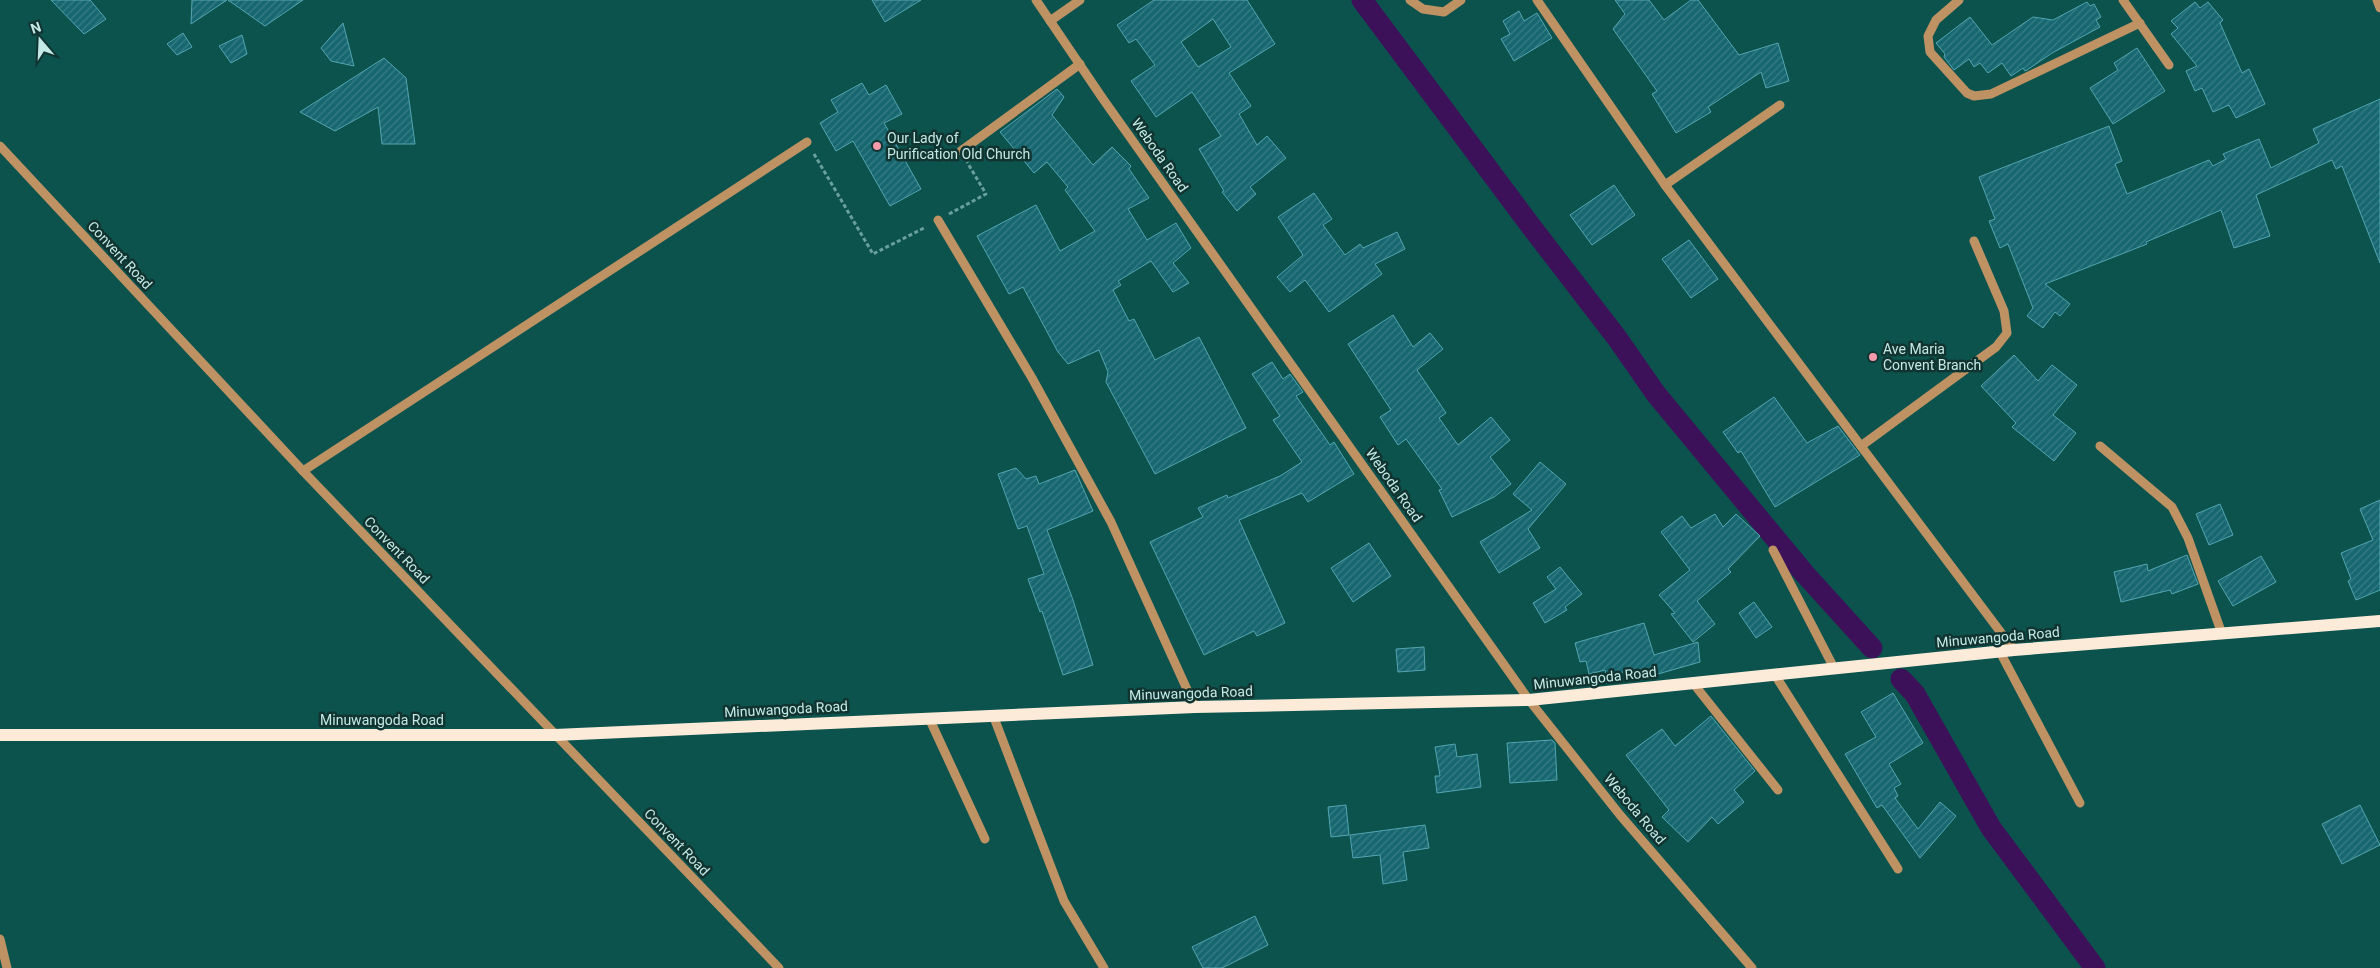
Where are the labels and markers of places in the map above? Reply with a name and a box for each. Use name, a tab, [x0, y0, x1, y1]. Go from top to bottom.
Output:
place label: Our Lady of Purification Old Church	[887, 130, 1030, 162]
marker: Our Lady of Purification Old Church	[871, 140, 883, 152]
place label: Ave Maria Convent Branch	[1883, 341, 1981, 373]
marker: Ave Maria Convent Branch	[1867, 351, 1879, 363]

